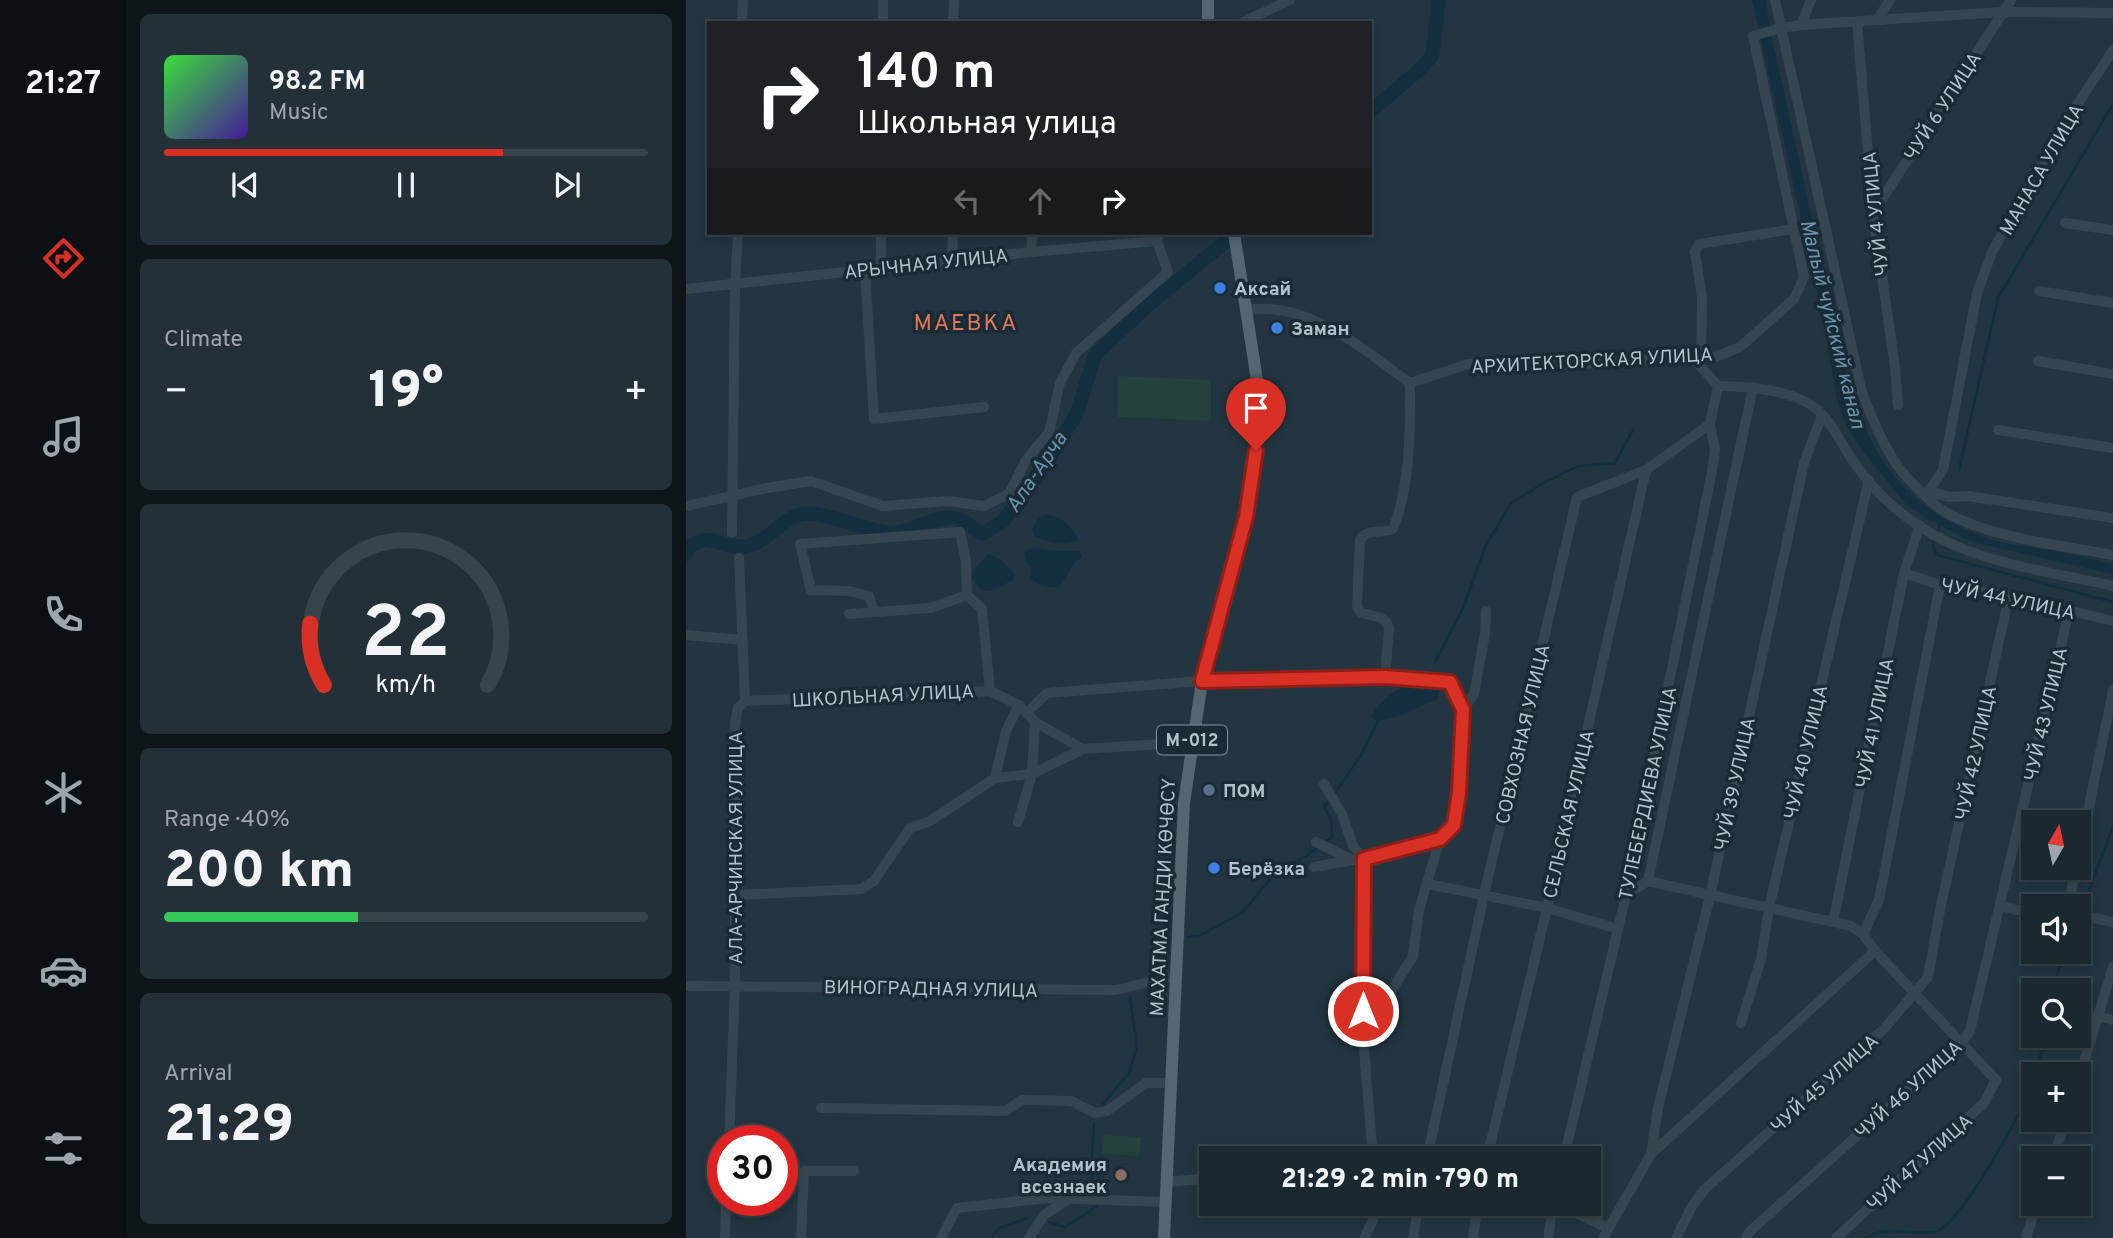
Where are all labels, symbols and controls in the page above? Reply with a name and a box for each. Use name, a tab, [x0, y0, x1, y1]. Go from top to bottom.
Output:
text: 140 m	[857, 44, 996, 106]
street label: ЧУЙ 6 УЛИЦА	[1899, 48, 1988, 166]
icon: right	[742, 49, 833, 140]
text: 21:27	[25, 65, 101, 105]
text: 98.2 FM	[269, 66, 365, 99]
text: Music	[269, 99, 329, 128]
street label: МАНАСА УЛИЦА	[1995, 100, 2090, 240]
text: Школьная улица	[857, 105, 1117, 145]
street label: ЧУЙ 4 УЛИЦА	[1858, 150, 1895, 277]
icon: previous	[226, 166, 264, 204]
icon: pause	[387, 166, 425, 204]
icon: next	[548, 166, 586, 204]
icon: left	[948, 182, 986, 220]
icon: ahead	[1021, 182, 1059, 220]
icon: right	[1094, 182, 1132, 220]
water label: Малый чуйский канал	[1792, 217, 1871, 433]
icon: directions	[39, 234, 88, 283]
street label: АРЫЧНАЯ УЛИЦА	[843, 244, 1009, 286]
place label: Аксай	[1234, 278, 1291, 302]
marker: Аксай	[1212, 280, 1228, 296]
district label: МАЕВКА	[913, 310, 1019, 339]
place label: Заман	[1291, 318, 1350, 342]
marker: Заман	[1269, 320, 1285, 336]
text: Climate	[164, 326, 243, 355]
street label: АРХИТЕКТОРСКАЯ УЛИЦА	[1471, 344, 1714, 380]
text: 19°	[368, 360, 444, 426]
text: −	[164, 369, 189, 418]
text: +	[623, 369, 648, 418]
pin	[1226, 378, 1286, 450]
icon: arrive	[1237, 389, 1275, 427]
icon: music	[39, 412, 88, 461]
water label: Ала-Арча	[1000, 427, 1074, 518]
street label: ЧУЙ 44 УЛИЦА	[1938, 573, 2077, 626]
icon: phone	[39, 590, 88, 639]
text: 22	[361, 591, 451, 683]
street label: СОВХОЗНАЯ УЛИЦА	[1492, 642, 1556, 827]
street label: ЧУЙ 43 УЛИЦА	[2019, 645, 2074, 784]
street label: ЧУЙ 41 УЛИЦА	[1851, 656, 1900, 791]
text: km/h	[376, 670, 436, 702]
street label: ШКОЛЬНАЯ УЛИЦА	[791, 680, 975, 714]
street label: ЧУЙ 40 УЛИЦА	[1779, 683, 1834, 822]
street label: ТУЛЕБЕРДИЕВА УЛИЦА	[1615, 684, 1683, 902]
street label: ЧУЙ 42 УЛИЦА	[1950, 684, 2003, 823]
street label: ЧУЙ 39 УЛИЦА	[1709, 715, 1762, 853]
road number: М-012	[1157, 726, 1227, 754]
street label: СЕЛЬСКАЯ УЛИЦА	[1539, 728, 1601, 901]
street label: АЛА-АРЧИНСКАЯ УЛИЦА	[725, 731, 749, 965]
icon: climate	[39, 768, 88, 817]
street label: МАХАТМА ГАНДИ КӨЧӨСҮ	[1146, 777, 1182, 1017]
place label: ПОМ	[1223, 780, 1265, 804]
marker: ПОМ	[1201, 782, 1217, 798]
text: Range · 40%	[164, 806, 290, 835]
north arrow	[2021, 810, 2091, 880]
map controls	[2021, 810, 2091, 1216]
text: 200 km	[164, 840, 354, 906]
place label: Берёзка	[1228, 858, 1305, 882]
marker: Берёзка	[1206, 860, 1222, 876]
button: sound	[2021, 894, 2091, 964]
icon: car	[39, 946, 88, 995]
position arrow	[1326, 974, 1400, 1048]
street label: ВИНОГРАДНАЯ УЛИЦА	[824, 976, 1038, 1004]
button: search	[2021, 978, 2091, 1048]
street label: ЧУЙ 45 УЛИЦА	[1766, 1029, 1884, 1139]
street label: ЧУЙ 46 УЛИЦА	[1850, 1035, 1968, 1145]
text: Arrival	[164, 1060, 233, 1089]
button: +	[2021, 1062, 2091, 1132]
text: 21:29	[164, 1094, 294, 1160]
street label: ЧУЙ 47 УЛИЦА	[1862, 1109, 1978, 1217]
icon: filters	[39, 1124, 88, 1173]
speed limit sign: 30	[707, 1125, 798, 1216]
button: −	[2021, 1146, 2091, 1216]
place label: Академия всезнаек	[1012, 1154, 1107, 1200]
text: 21:29 · 2 min · 790 m	[1281, 1164, 1519, 1197]
marker: Академия всезнаек	[1113, 1167, 1129, 1183]

